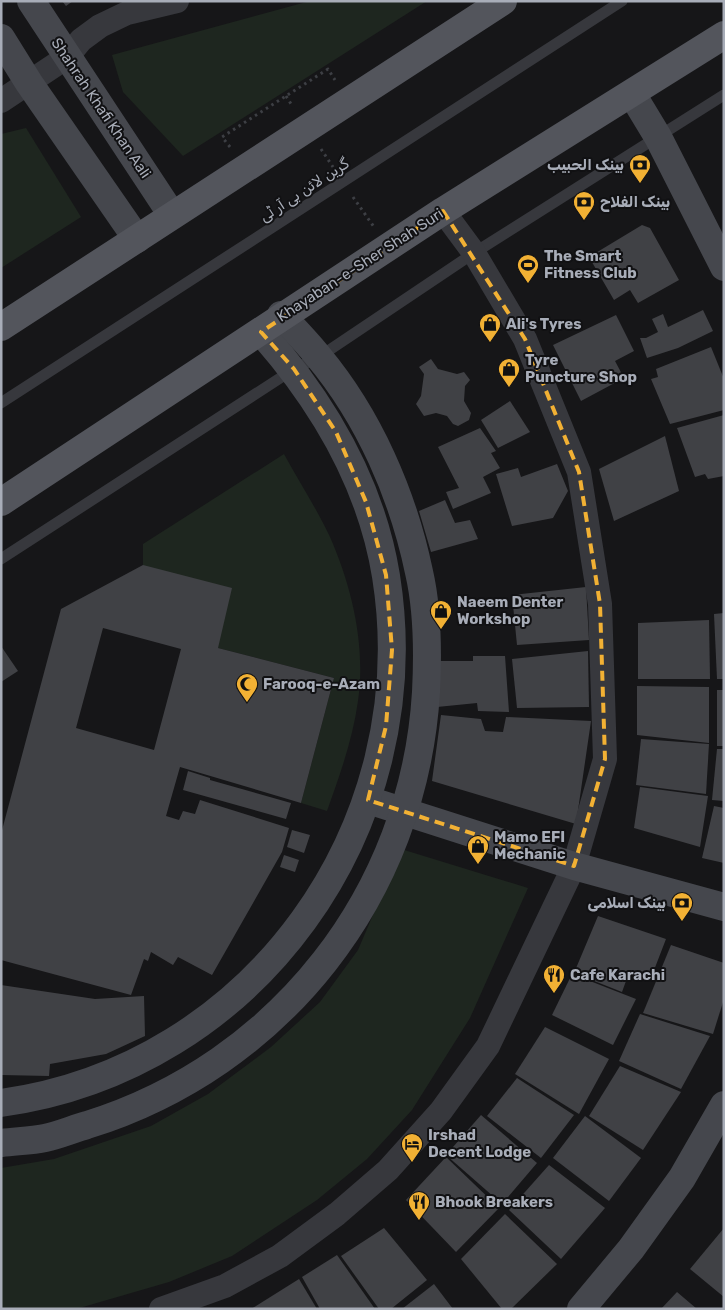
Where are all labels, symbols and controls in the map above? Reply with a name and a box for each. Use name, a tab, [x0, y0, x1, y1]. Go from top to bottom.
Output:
street label: Shahrah Khafi Khan Aali	[47, 34, 155, 182]
bank icon: بينک الحبيب	[628, 153, 652, 184]
street label: گرین لائن بی آر ٹی	[256, 154, 352, 226]
place label: بينک الحبيب	[547, 156, 624, 174]
bank icon: بینک الفلاح	[572, 190, 596, 221]
place label: بینک الفلاح	[600, 193, 670, 212]
street label: Khayaban-e-Sher Shah Suri	[273, 204, 447, 326]
place label: The Smart Fitness Club	[544, 247, 637, 282]
sports icon: The Smart Fitness Club	[516, 253, 540, 284]
shop icon: Ali's Tyres	[478, 312, 502, 343]
place label: Ali's Tyres	[506, 315, 582, 333]
place label: Tyre Puncture Shop	[525, 351, 637, 386]
shop icon: Tyre Puncture Shop	[497, 357, 521, 388]
place label: Naeem Denter Workshop	[457, 593, 564, 628]
shop icon: Naeem Denter Workshop	[429, 599, 453, 630]
mosque icon: Farooq-e-Azam	[235, 672, 259, 703]
place label: Farooq-e-Azam	[263, 675, 380, 693]
place label: Mamo EFI Mechanic	[494, 828, 566, 863]
shop icon: Mamo EFI Mechanic	[466, 834, 490, 865]
bank icon: بینک اسلامی	[670, 891, 694, 922]
place label: بینک اسلامی	[588, 894, 666, 912]
restaurant icon: Cafe Karachi	[542, 963, 566, 994]
place label: Cafe Karachi	[570, 966, 665, 984]
place label: Irshad Decent Lodge	[428, 1126, 531, 1161]
hotel icon: Irshad Decent Lodge	[400, 1132, 424, 1163]
restaurant icon: Bhook Breakers	[407, 1190, 431, 1221]
place label: Bhook Breakers	[435, 1193, 553, 1211]

